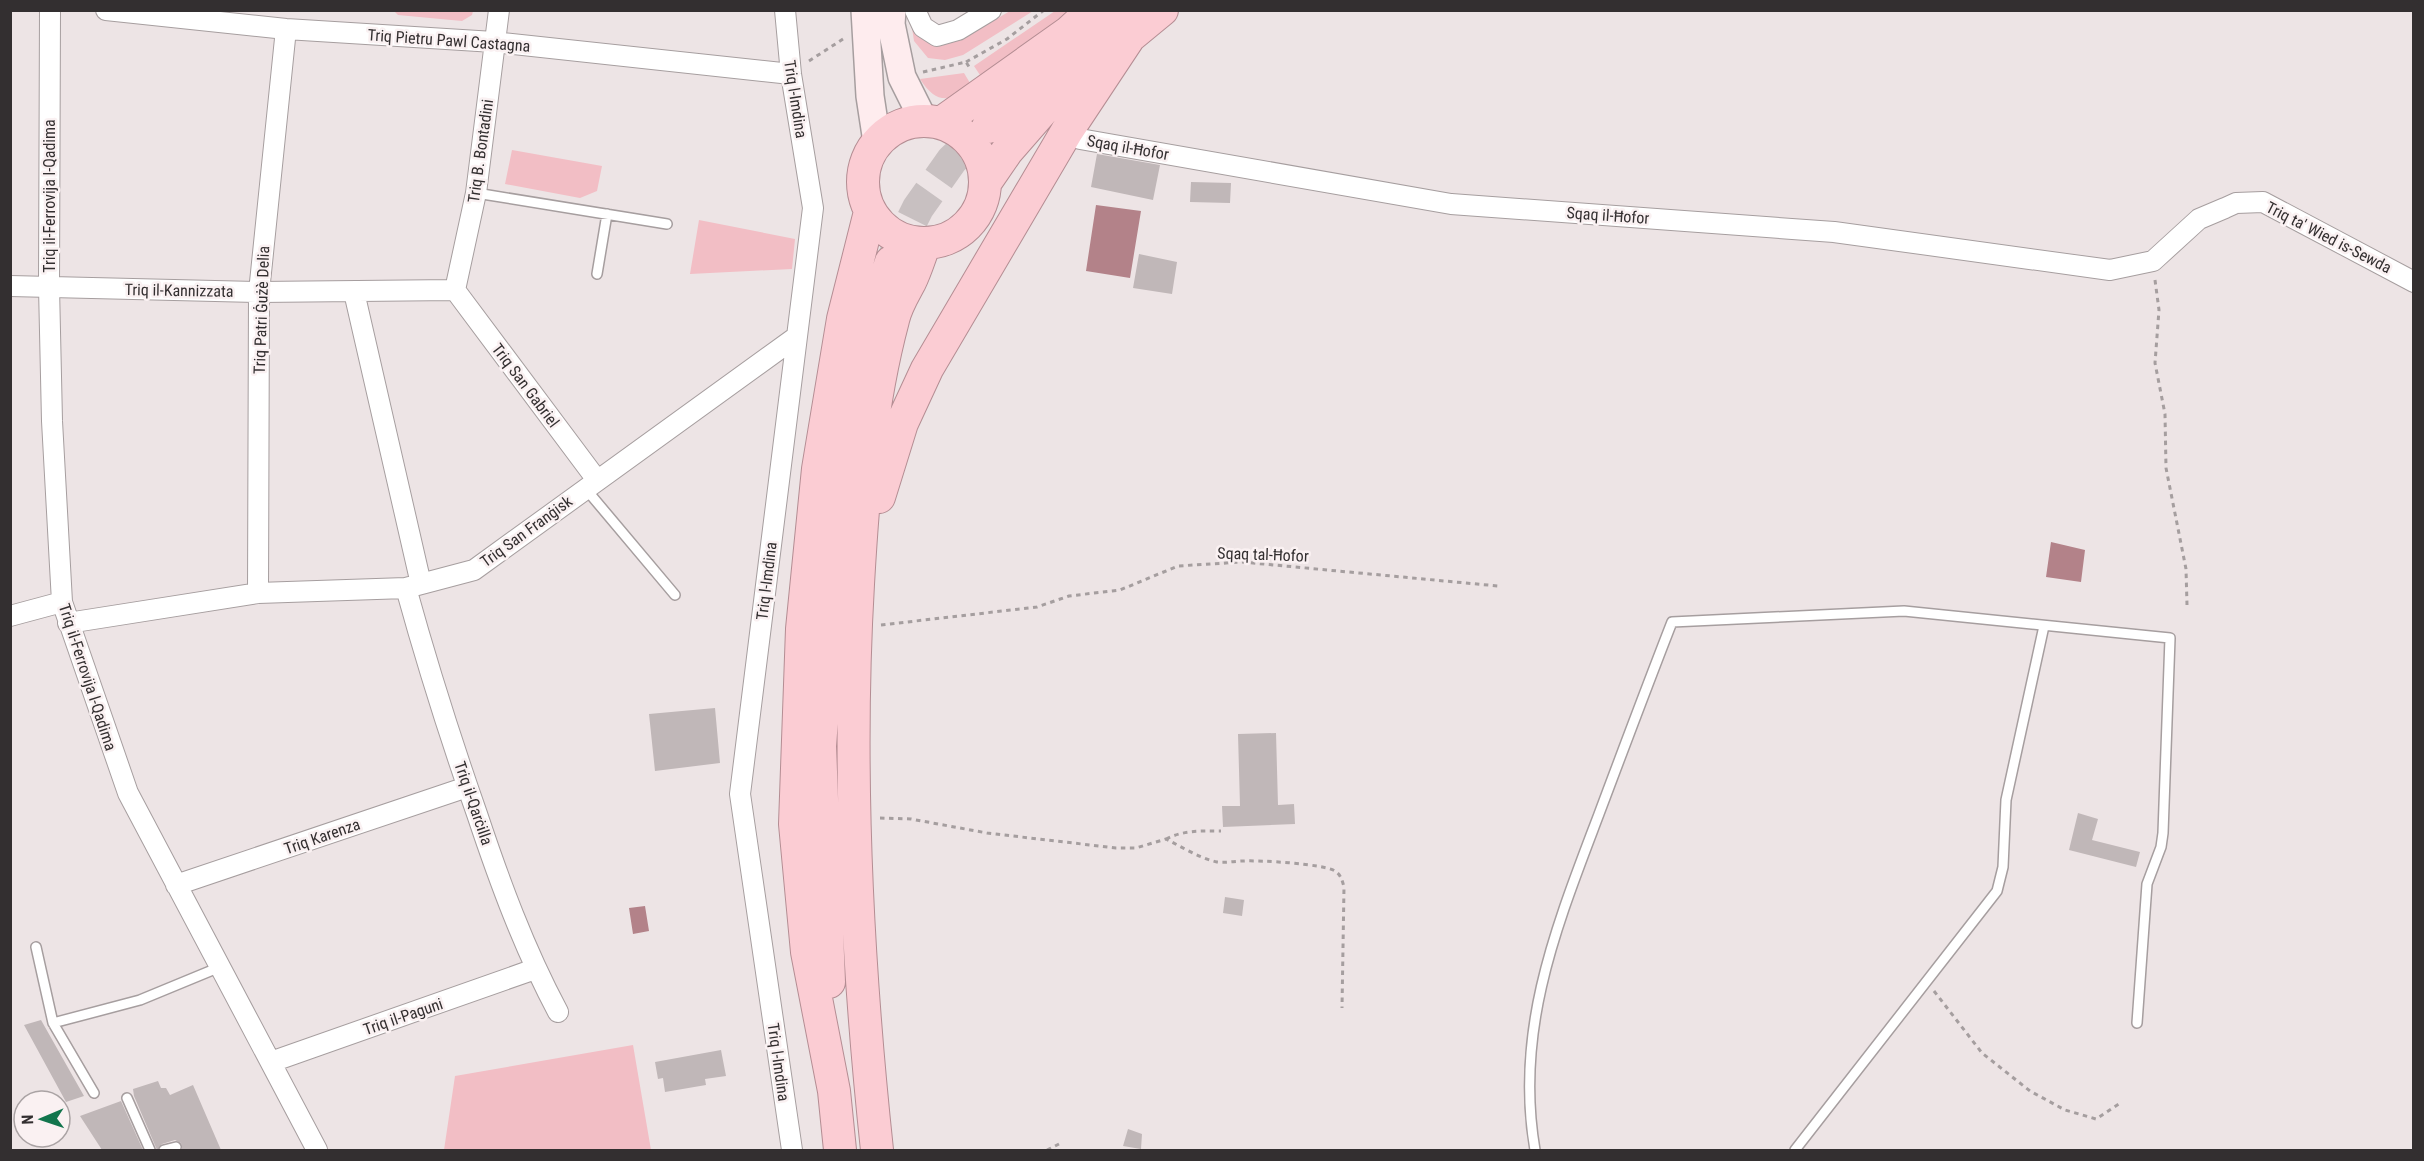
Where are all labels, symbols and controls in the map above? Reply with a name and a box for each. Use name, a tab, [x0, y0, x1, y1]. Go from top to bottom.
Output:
street label: Triq Pietru Pawl Castagna	[367, 25, 531, 56]
street label: Triq l-Imdina	[780, 59, 811, 139]
street label: Triq B. Bontadini	[464, 98, 497, 204]
street label: Triq il-Ferrovija l-Qadima	[40, 119, 59, 273]
street label: Sqaq il-Ħofor	[1086, 131, 1170, 164]
street label: Triq ta' Wied is-Sewda	[2263, 198, 2395, 277]
street label: Sqaq il-Ħofor	[1566, 203, 1650, 228]
street label: Triq Patri Ġużè Delia	[250, 246, 273, 374]
street label: Triq il-Kannizzata	[124, 280, 234, 301]
street label: Triq San Gabriel	[488, 340, 563, 431]
street label: Triq San Franġisk	[477, 491, 577, 571]
street label: Triq l-Imdina	[752, 541, 781, 621]
street label: Sqaq tal-Ħofor	[1217, 543, 1309, 566]
street label: Triq il-Ferrovija l-Qadima	[55, 601, 120, 753]
street label: Triq il-Qarċilla	[450, 759, 497, 848]
street label: Triq Karenza	[282, 815, 363, 858]
street label: Triq il-Paguni	[361, 994, 445, 1039]
street label: Triq l-Imdina	[764, 1022, 793, 1102]
north arrow	[12, 1089, 72, 1149]
text: N	[18, 1114, 37, 1125]

